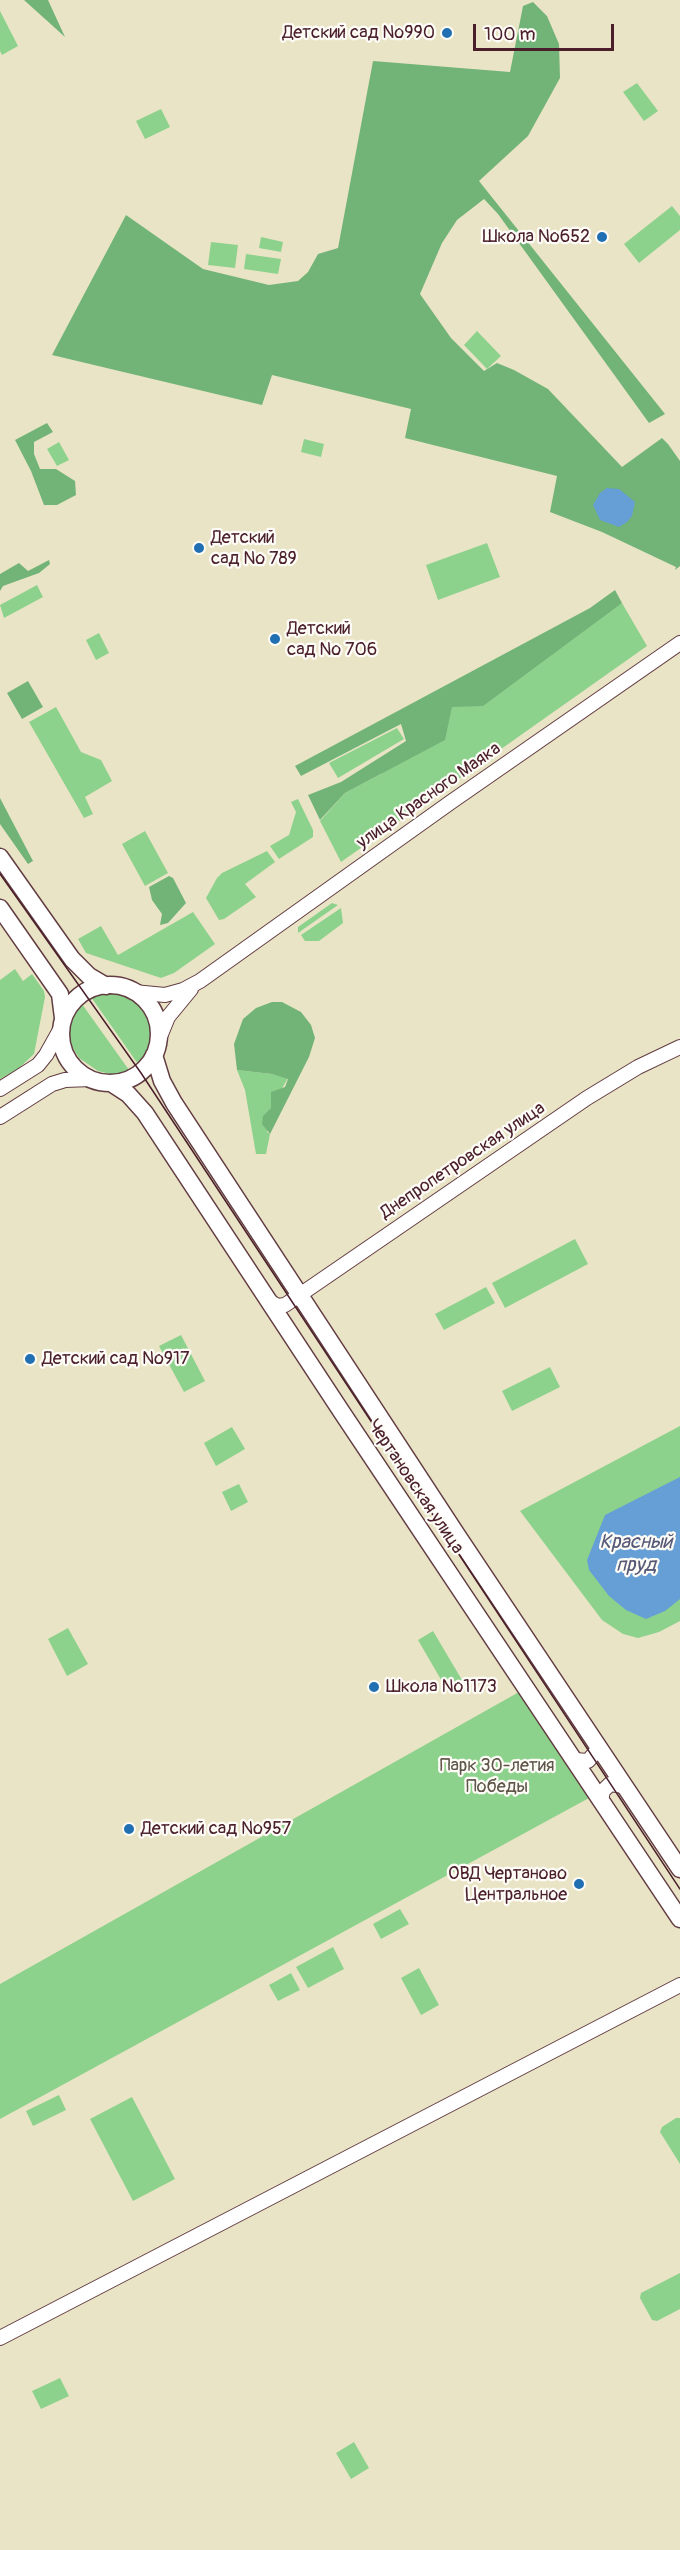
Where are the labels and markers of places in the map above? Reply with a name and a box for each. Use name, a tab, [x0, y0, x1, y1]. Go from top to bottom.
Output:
place label: Детский сад №990	[282, 22, 435, 44]
marker: Детский сад №990	[440, 26, 454, 40]
place label: Школа №652	[482, 226, 590, 248]
marker: Школа №652	[595, 230, 609, 244]
place label: Детский сад № 789	[211, 527, 297, 570]
marker: Детский сад № 789	[192, 541, 206, 555]
place label: Детский сад № 706	[287, 618, 377, 660]
marker: Детский сад № 706	[268, 632, 282, 646]
place label: Детский сад №917	[42, 1348, 190, 1370]
marker: Детский сад №917	[23, 1352, 37, 1366]
place label: Школа №1173	[386, 1676, 497, 1698]
marker: Школа №1173	[367, 1680, 381, 1694]
place label: Детский сад №957	[141, 1818, 291, 1840]
marker: Детский сад №957	[122, 1822, 136, 1836]
place label: ОВД Чертаново Центральное	[448, 1863, 567, 1906]
marker: ОВД Чертаново Центральное	[572, 1877, 586, 1891]

